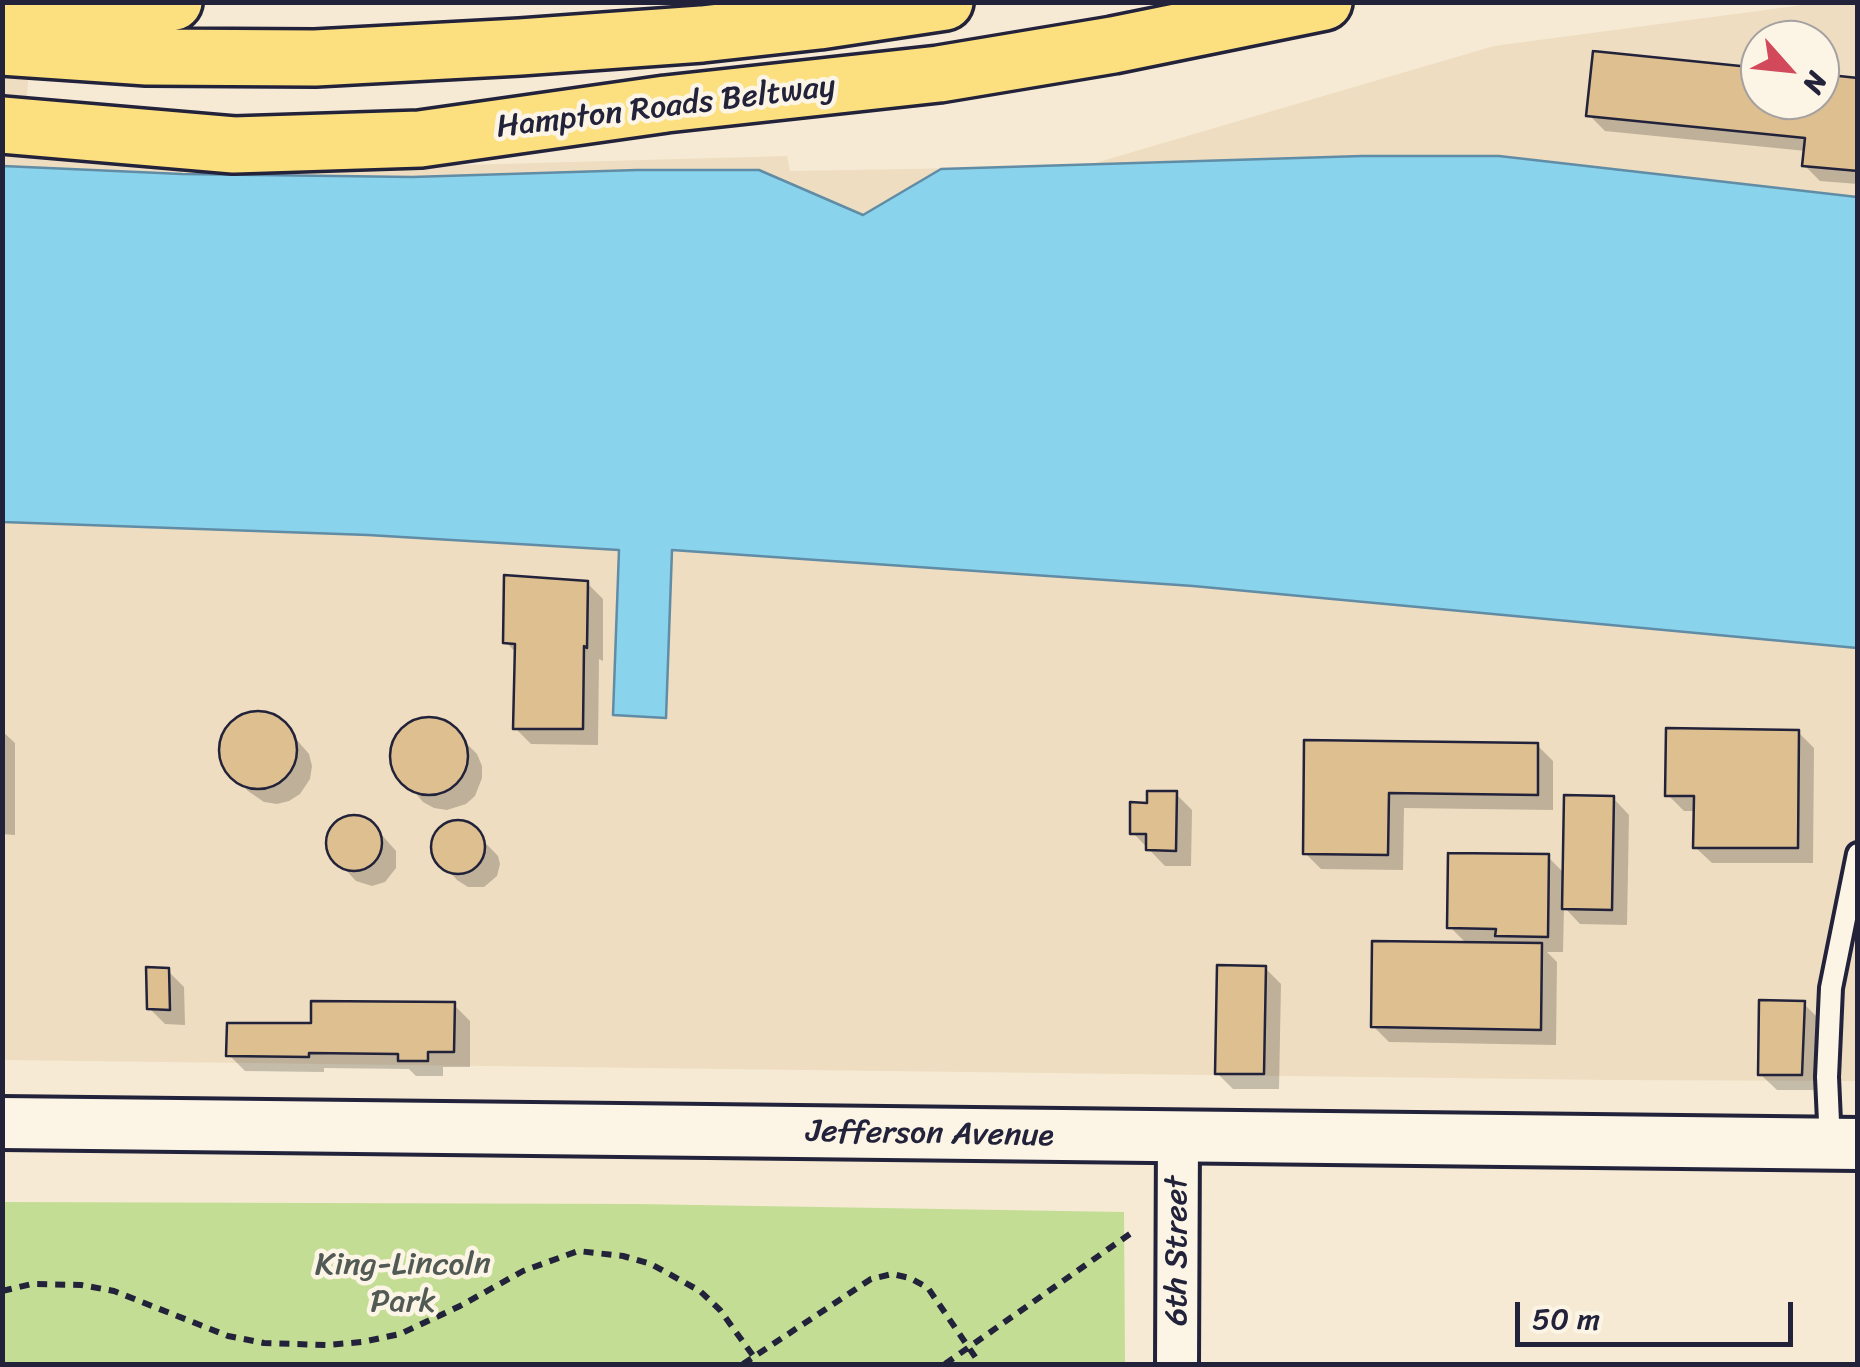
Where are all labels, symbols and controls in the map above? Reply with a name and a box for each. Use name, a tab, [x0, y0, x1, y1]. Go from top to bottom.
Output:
north arrow	[1740, 20, 1840, 120]
text: N	[1789, 63, 1842, 103]
street label: Hampton Roads Beltway	[494, 68, 838, 148]
street label: Jefferson Avenue	[806, 1114, 1054, 1156]
street label: 6th Street	[1159, 1176, 1197, 1326]
park label: King-Lincoln Park	[315, 1247, 491, 1322]
scale bar	[1520, 1282, 1798, 1344]
text: 50 m	[1532, 1292, 1600, 1346]

